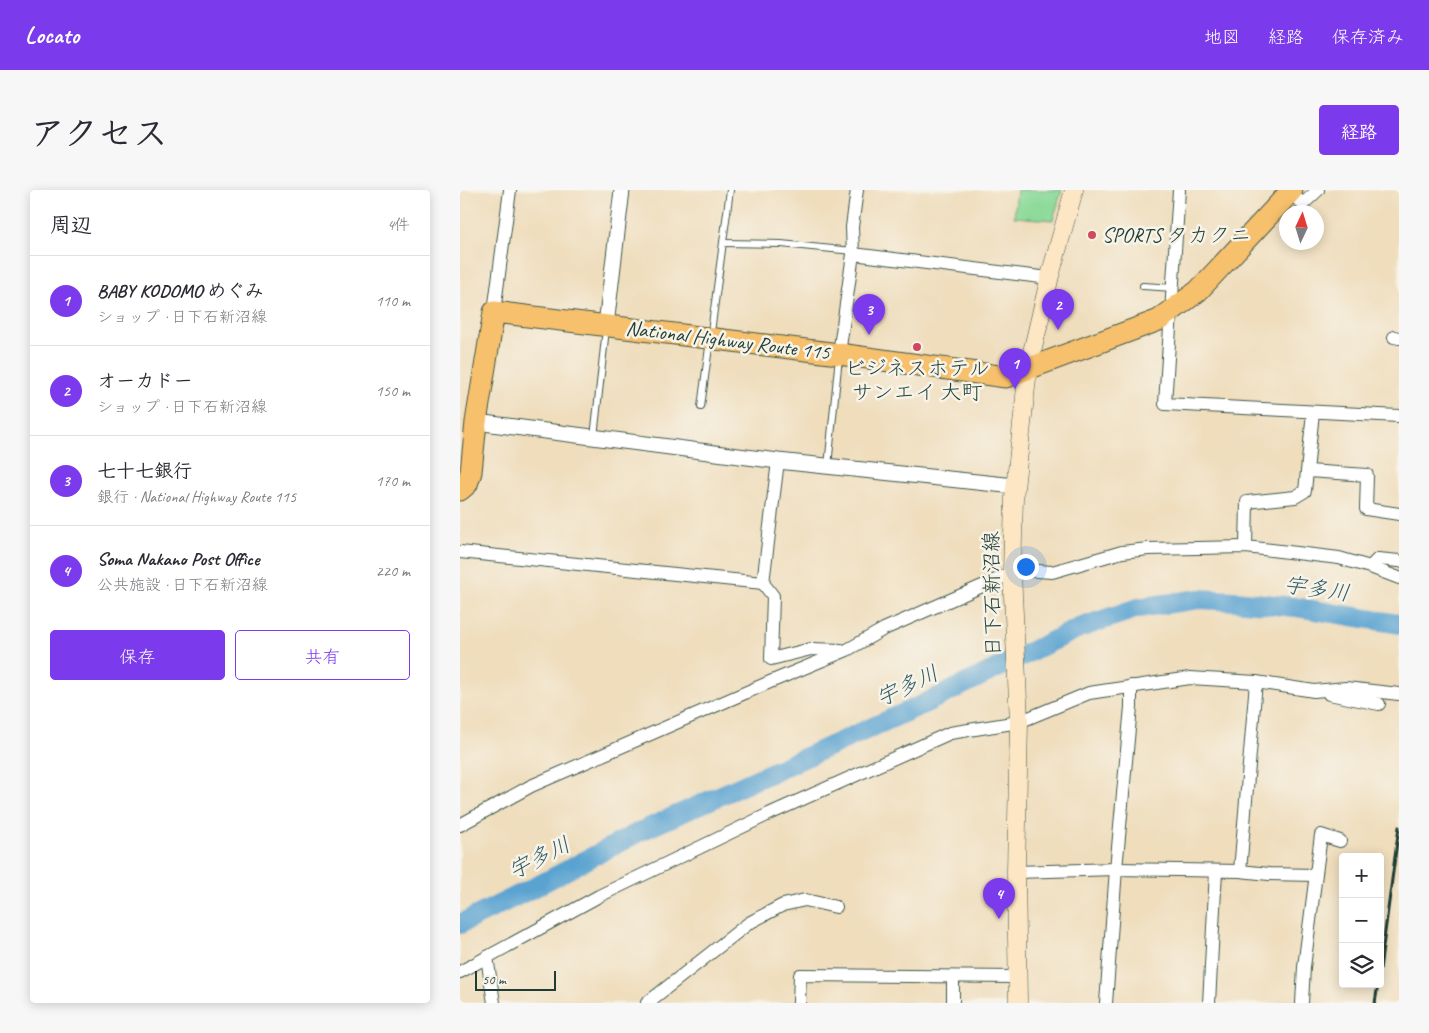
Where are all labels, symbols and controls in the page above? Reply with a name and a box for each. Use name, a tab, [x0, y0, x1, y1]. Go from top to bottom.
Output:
text: Locato	[25, 20, 79, 50]
text: 地図	[1204, 26, 1240, 48]
text: 経路	[1268, 26, 1304, 48]
text: 保存済み	[1332, 26, 1404, 48]
button: 経路	[1319, 105, 1399, 155]
text: アクセス	[30, 111, 168, 156]
north arrow	[1279, 205, 1324, 250]
text: 周辺	[50, 212, 92, 238]
text: 4件	[387, 215, 410, 235]
place label: SPORTS タカクニ	[1102, 222, 1251, 248]
marker: SPORTS タカクニ	[1086, 229, 1098, 241]
text: BABY KODOMO めぐみ	[97, 279, 264, 303]
pin: 2	[1042, 289, 1074, 330]
text: 1	[62, 291, 70, 311]
text: 110 m	[376, 291, 410, 311]
pin: 3	[853, 294, 885, 335]
text: ショップ · 日下石新沼線	[97, 307, 267, 327]
street label: National Highway Route 115	[625, 315, 833, 366]
marker: ビジネスホテル サンエイ 大町	[911, 341, 923, 353]
pin: 1	[999, 348, 1031, 389]
place label: ビジネスホテル サンエイ 大町	[844, 355, 990, 405]
text: オーカドー	[97, 369, 192, 393]
text: 2	[62, 381, 70, 401]
text: 150 m	[376, 381, 410, 401]
text: ショップ · 日下石新沼線	[97, 397, 267, 417]
text: 七十七銀行	[97, 459, 192, 483]
text: 3	[62, 471, 70, 491]
text: 170 m	[376, 471, 410, 491]
text: 銀行 · National Highway Route 115	[97, 487, 296, 507]
street label: 日下石新沼線	[978, 531, 1006, 657]
text: Soma Nakano Post Office	[97, 547, 259, 571]
your location	[1013, 554, 1039, 580]
text: 4	[62, 561, 70, 581]
text: 220 m	[376, 561, 410, 581]
water label: 宇多川	[1282, 571, 1351, 607]
text: 公共施設 · 日下石新沼線	[97, 575, 268, 595]
button: 保存	[50, 630, 225, 680]
button: 共有	[235, 630, 410, 680]
water label: 宇多川	[872, 659, 943, 713]
water label: 宇多川	[504, 830, 575, 885]
map controls	[1339, 853, 1384, 988]
button: +	[1339, 853, 1384, 898]
pin: 4	[983, 878, 1015, 919]
button: −	[1339, 898, 1384, 943]
button: layers	[1339, 943, 1384, 988]
scale bar	[475, 968, 556, 991]
text: 50 m	[482, 971, 506, 988]

